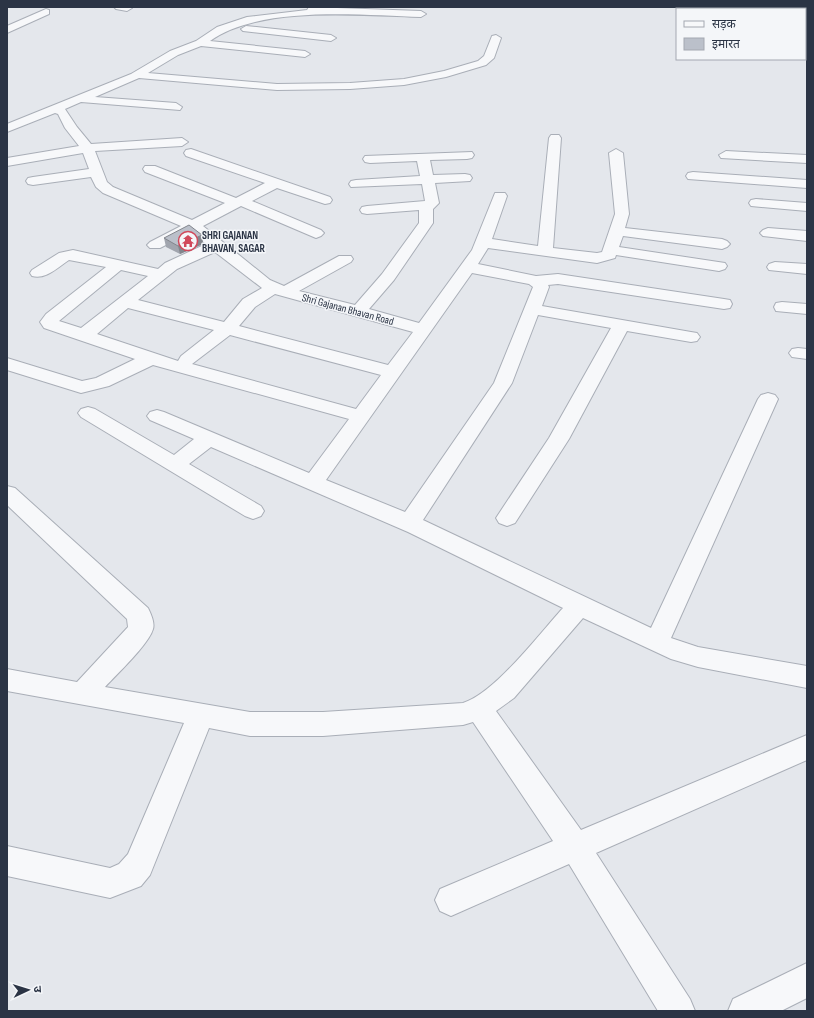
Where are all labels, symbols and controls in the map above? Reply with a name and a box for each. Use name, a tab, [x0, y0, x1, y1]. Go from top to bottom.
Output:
legend	[676, 8, 806, 60]
text: सड़क	[712, 17, 737, 32]
text: इमारत	[712, 37, 741, 52]
place label: SHRI GAJANAN BHAVAN, SAGAR	[202, 229, 265, 255]
temple icon: SHRI GAJANAN BHAVAN, SAGAR	[177, 230, 199, 252]
street label: Shri Gajanan Bhavan Road	[301, 291, 396, 328]
north arrow	[8, 970, 48, 1010]
text: उ	[31, 986, 44, 994]

